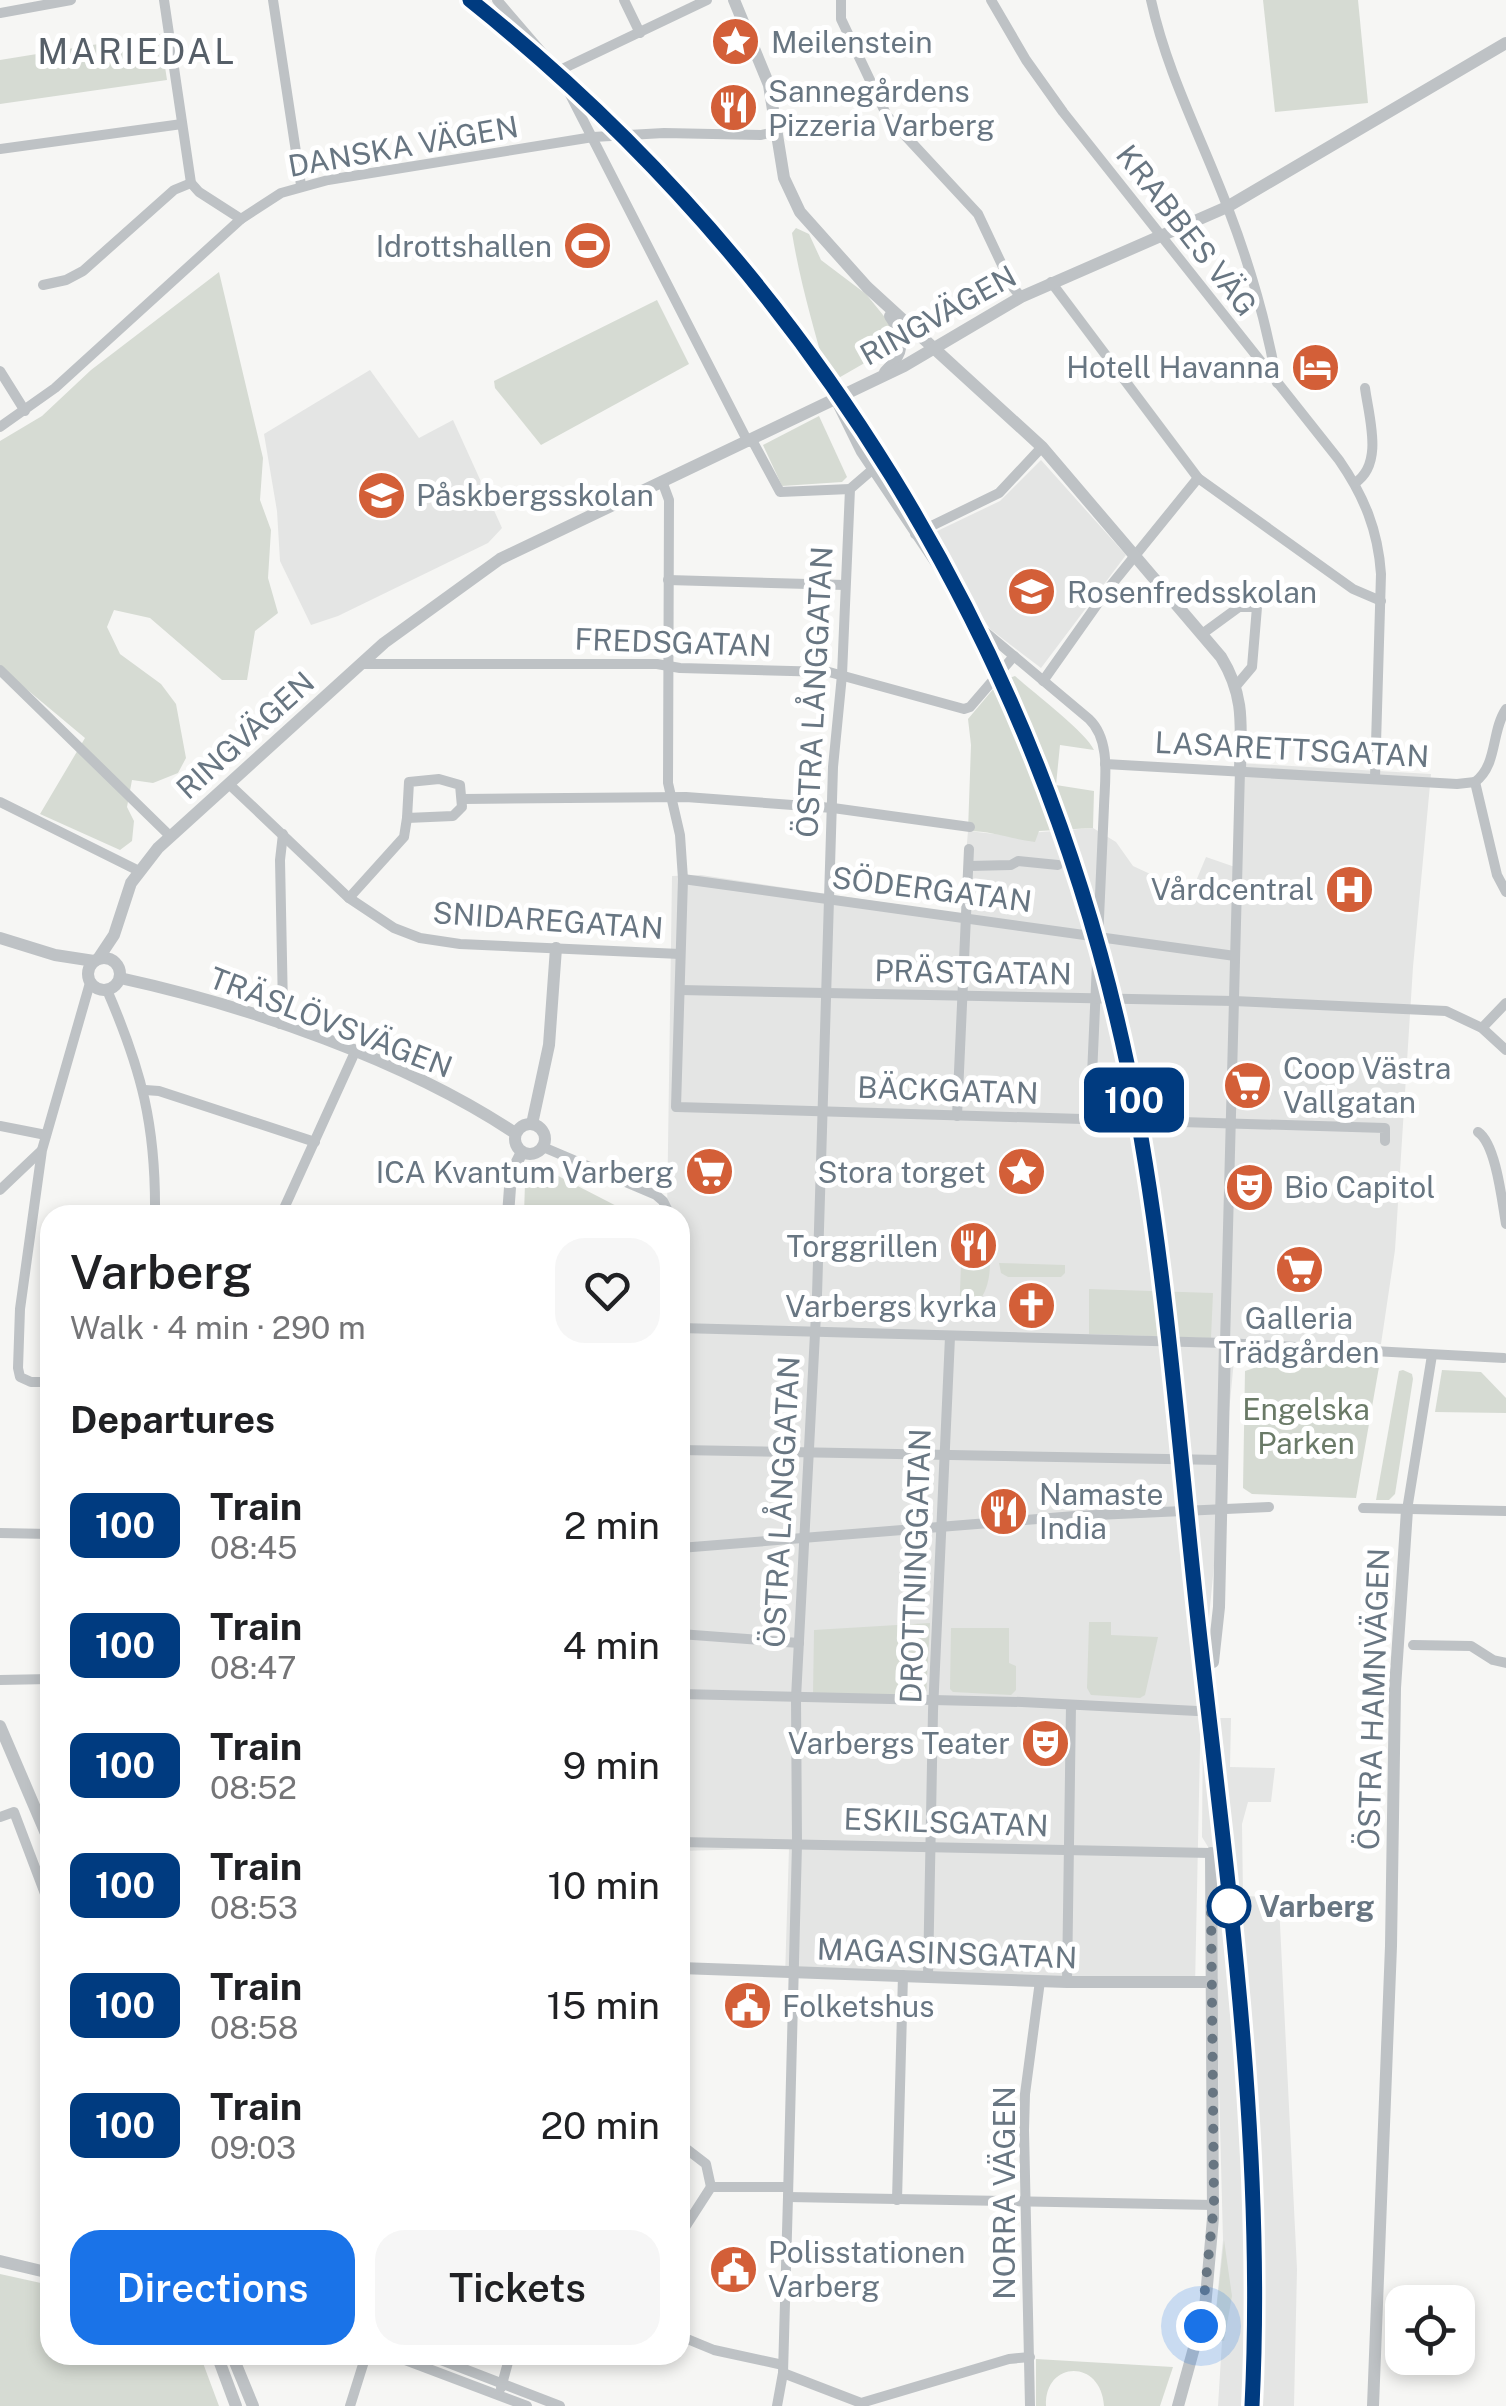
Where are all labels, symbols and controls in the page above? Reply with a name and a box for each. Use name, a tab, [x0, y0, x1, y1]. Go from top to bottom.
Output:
place icon: Meilenstein	[710, 16, 762, 68]
place label: Meilenstein	[771, 24, 933, 60]
district label: MARIEDAL	[37, 31, 237, 72]
place label: Sannegårdens Pizzeria Varberg	[768, 73, 995, 143]
restaurant icon: Sannegårdens Pizzeria Varberg	[707, 82, 759, 134]
street label: DANSKA VÄGEN	[285, 108, 521, 184]
street label: KRABBES VÄG	[1109, 137, 1265, 323]
sports icon: Idrottshallen	[561, 220, 613, 272]
place label: Idrottshallen	[376, 228, 552, 264]
street label: RINGVÄGEN	[854, 257, 1022, 373]
hotel icon: Hotell Havanna	[1289, 341, 1341, 393]
place label: Hotell Havanna	[1066, 349, 1280, 385]
school or university icon: Påskbergsskolan	[355, 469, 407, 521]
place label: Påskbergsskolan	[416, 477, 654, 513]
street label: ÖSTRA LÅNGGATAN	[786, 545, 840, 839]
school or university icon: Rosenfredsskolan	[1006, 566, 1058, 618]
place label: Rosenfredsskolan	[1067, 574, 1317, 610]
street label: FREDSGATAN	[574, 621, 772, 663]
street label: RINGVÄGEN	[169, 664, 321, 806]
street label: LASARETTSGATAN	[1154, 724, 1430, 774]
street label: SÖDERGATAN	[830, 859, 1034, 919]
hospital icon: Vårdcentral	[1323, 863, 1375, 915]
place label: Vårdcentral	[1151, 871, 1314, 907]
street label: SNIDAREGATAN	[432, 894, 664, 946]
street label: PRÄSTGATAN	[874, 952, 1072, 992]
street label: TRÄSLÖVSVÄGEN	[205, 959, 457, 1085]
place label: Coop Västra Vallgatan	[1283, 1050, 1451, 1120]
supermarket icon: Coop Västra Vallgatan	[1222, 1059, 1274, 1111]
line badge: 100	[1076, 1068, 1192, 1132]
street label: BÄCKGATAN	[857, 1069, 1039, 1111]
text: 100	[1104, 1080, 1164, 1121]
supermarket icon: ICA Kvantum Varberg	[683, 1146, 735, 1198]
place icon: Stora torget	[995, 1146, 1047, 1198]
place label: ICA Kvantum Varberg	[376, 1154, 674, 1190]
place label: Stora torget	[818, 1154, 986, 1190]
theatre icon: Bio Capitol	[1223, 1161, 1275, 1213]
place label: Bio Capitol	[1284, 1169, 1435, 1205]
restaurant icon: Torggrillen	[947, 1220, 999, 1272]
place label: Torggrillen	[786, 1228, 938, 1264]
button: heart	[555, 1238, 660, 1343]
text: Varberg	[70, 1243, 252, 1300]
supermarket icon: Galleria Trädgården	[1273, 1243, 1325, 1295]
church icon: Varbergs kyrka	[1006, 1280, 1058, 1332]
place label: Varbergs kyrka	[785, 1288, 997, 1324]
place label: Galleria Trädgården	[1219, 1300, 1379, 1370]
text: Walk · 4 min · 290 m	[70, 1309, 366, 1346]
street label: ÖSTRA LÅNGGATAN	[753, 1355, 807, 1649]
park label: Engelska Parken	[1242, 1391, 1370, 1461]
text: Departures	[70, 1397, 275, 1442]
street label: DROTTNINGGATAN	[892, 1428, 938, 1704]
place label: Namaste India	[1039, 1476, 1164, 1546]
text: Train	[210, 1484, 302, 1529]
restaurant icon: Namaste India	[978, 1485, 1030, 1537]
text: 2 min	[564, 1503, 660, 1548]
text: 100	[95, 1505, 155, 1546]
text: 08:45	[210, 1529, 297, 1566]
street label: ÖSTRA HAMNVÄGEN	[1350, 1547, 1396, 1851]
text: Train	[210, 1604, 302, 1649]
text: 4 min	[562, 1623, 660, 1668]
text: 100	[95, 1625, 155, 1666]
text: 08:47	[210, 1649, 296, 1686]
theatre icon: Varbergs Teater	[1019, 1717, 1071, 1769]
text: Train	[210, 1724, 302, 1769]
place label: Varbergs Teater	[788, 1725, 1010, 1761]
text: 9 min	[563, 1743, 660, 1788]
text: 100	[95, 1745, 155, 1786]
text: 08:52	[210, 1769, 297, 1806]
street label: ESKILSGATAN	[843, 1800, 1049, 1844]
text: Train	[210, 1844, 302, 1889]
text: 10 min	[548, 1863, 660, 1908]
text: 100	[95, 1865, 155, 1906]
marker: Varberg	[1208, 1885, 1250, 1927]
place label: Varberg	[1259, 1888, 1375, 1924]
text: 08:53	[210, 1889, 298, 1926]
street label: MAGASINSGATAN	[816, 1930, 1078, 1976]
text: Train	[210, 1964, 302, 2009]
public building icon: Folketshus	[721, 1980, 773, 2032]
text: 15 min	[547, 1983, 660, 2028]
text: 100	[95, 1985, 155, 2026]
place label: Folketshus	[782, 1988, 934, 2024]
text: 08:58	[210, 2009, 299, 2046]
text: Train	[210, 2084, 302, 2129]
street label: NORRA VÄGEN	[986, 2086, 1022, 2300]
text: 20 min	[540, 2103, 660, 2148]
text: 100	[95, 2105, 155, 2146]
text: 09:03	[210, 2129, 296, 2166]
button: Directions	[70, 2230, 355, 2345]
button: Tickets	[375, 2230, 660, 2345]
place label: Polisstationen Varberg	[768, 2234, 965, 2304]
public building icon: Polisstationen Varberg	[707, 2243, 759, 2295]
map controls	[1385, 2285, 1475, 2375]
button: locate	[1385, 2285, 1475, 2375]
your location	[1176, 2301, 1226, 2351]

